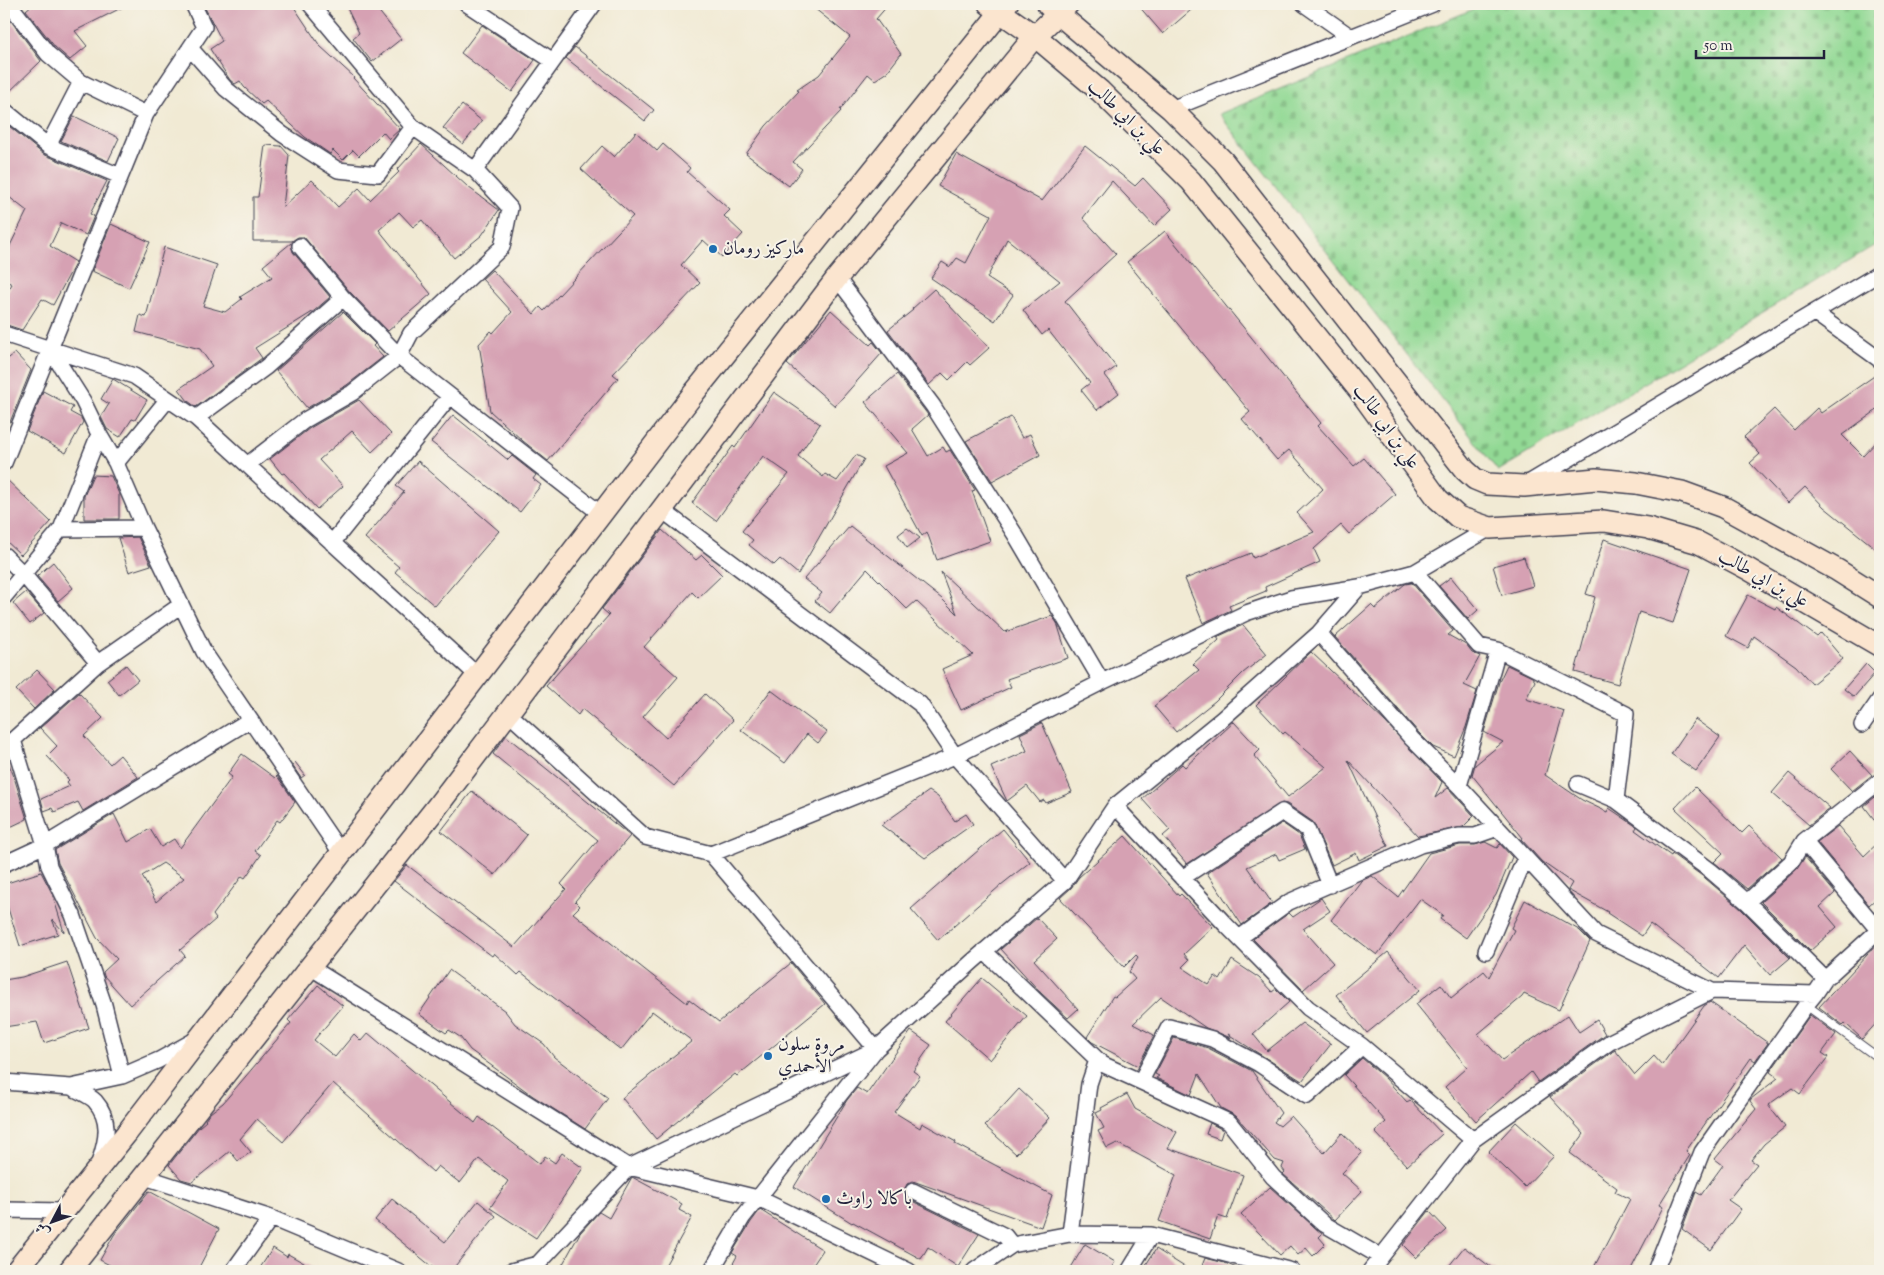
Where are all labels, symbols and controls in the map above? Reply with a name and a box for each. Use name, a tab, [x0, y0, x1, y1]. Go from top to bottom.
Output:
scale bar	[1696, 28, 1824, 60]
text: 50 m	[1703, 36, 1733, 57]
street label: علي بن ابي طالب	[1079, 74, 1171, 164]
place label: ماركيز رومان	[723, 236, 804, 263]
marker: ماركيز رومان	[707, 243, 719, 255]
street label: علي بن ابي طالب	[1343, 379, 1426, 477]
street label: علي بن ابي طالب	[1711, 543, 1813, 618]
place label: مروة سلون الأحمدي	[778, 1032, 845, 1081]
marker: مروة سلون الأحمدي	[762, 1050, 774, 1062]
place label: باكالا راوث	[836, 1186, 912, 1213]
marker: باكالا راوث	[820, 1193, 832, 1205]
north arrow	[28, 1198, 78, 1248]
text: ش	[32, 1217, 56, 1241]

